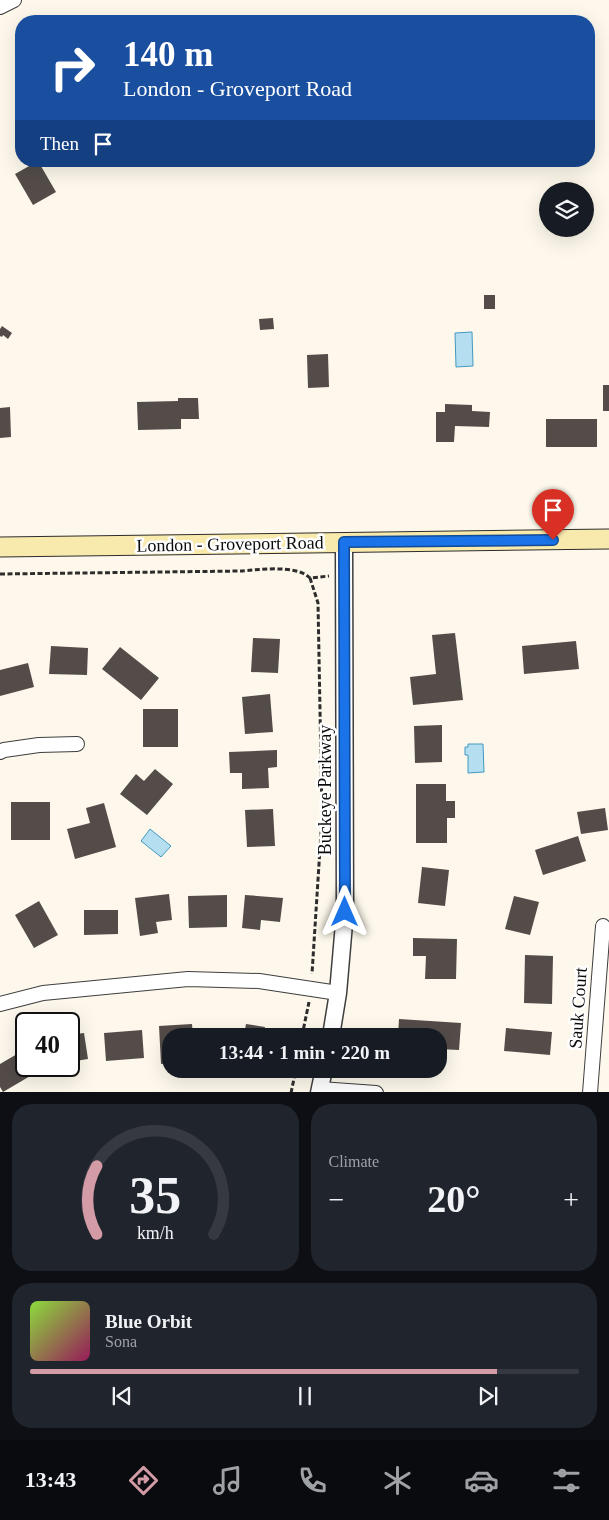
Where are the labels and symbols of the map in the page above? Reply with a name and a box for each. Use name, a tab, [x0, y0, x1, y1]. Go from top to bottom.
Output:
pin	[532, 489, 574, 540]
street label: London - Groveport Road	[136, 532, 324, 556]
street label: Buckeye Parkway	[315, 725, 335, 855]
position arrow	[318, 885, 370, 937]
street label: Sauk Court	[565, 967, 591, 1049]
speed limit sign: 40	[15, 1012, 80, 1077]

